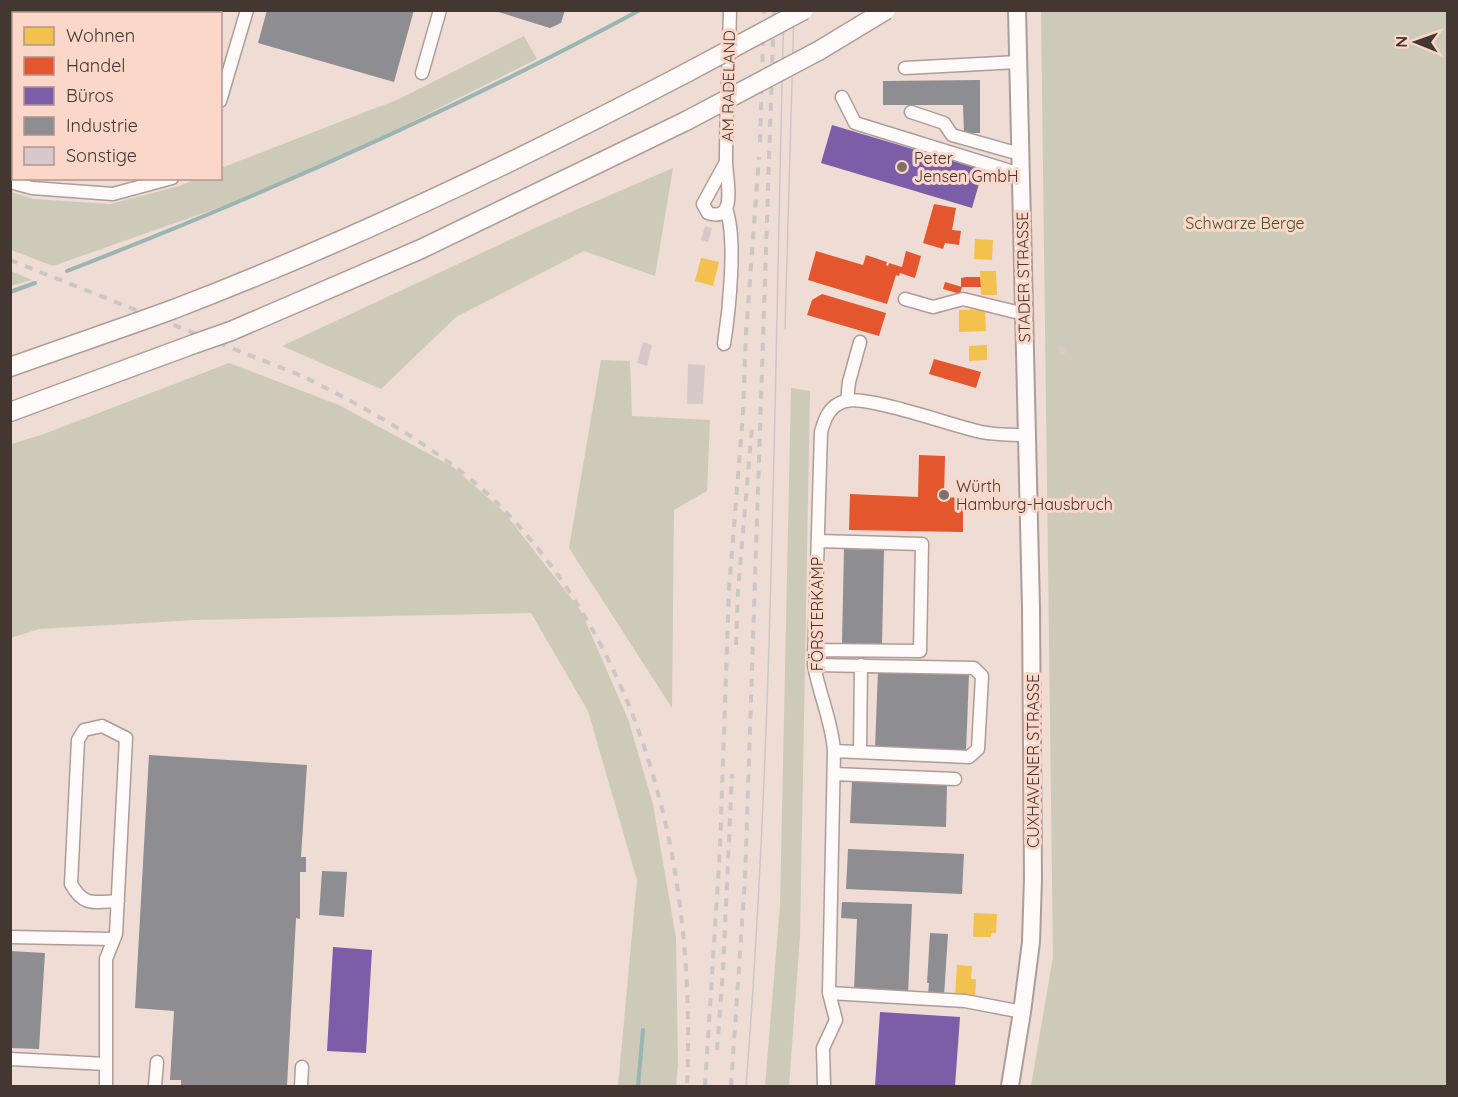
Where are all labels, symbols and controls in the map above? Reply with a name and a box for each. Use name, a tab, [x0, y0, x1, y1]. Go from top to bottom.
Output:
legend	[12, 12, 222, 180]
north arrow	[1386, 12, 1446, 72]
text: Wohnen	[66, 24, 135, 47]
street label: AM RADELAND	[717, 30, 739, 142]
text: N	[1391, 36, 1411, 48]
text: Handel	[66, 54, 126, 77]
text: Büros	[66, 84, 114, 107]
text: Industrie	[66, 114, 138, 137]
text: Sonstige	[66, 144, 137, 167]
place label: Peter Jensen GmbH	[914, 148, 1019, 186]
marker: Peter Jensen GmbH	[895, 160, 909, 174]
street label: STADER STRASSE	[1012, 211, 1034, 343]
park label: Schwarze Berge	[1185, 213, 1305, 233]
place label: Würth Hamburg-Hausbruch	[956, 476, 1113, 514]
marker: Würth Hamburg-Hausbruch	[937, 488, 951, 502]
street label: FÖRSTERKAMP	[807, 557, 827, 671]
street label: CUXHAVENER STRASSE	[1023, 674, 1043, 848]

